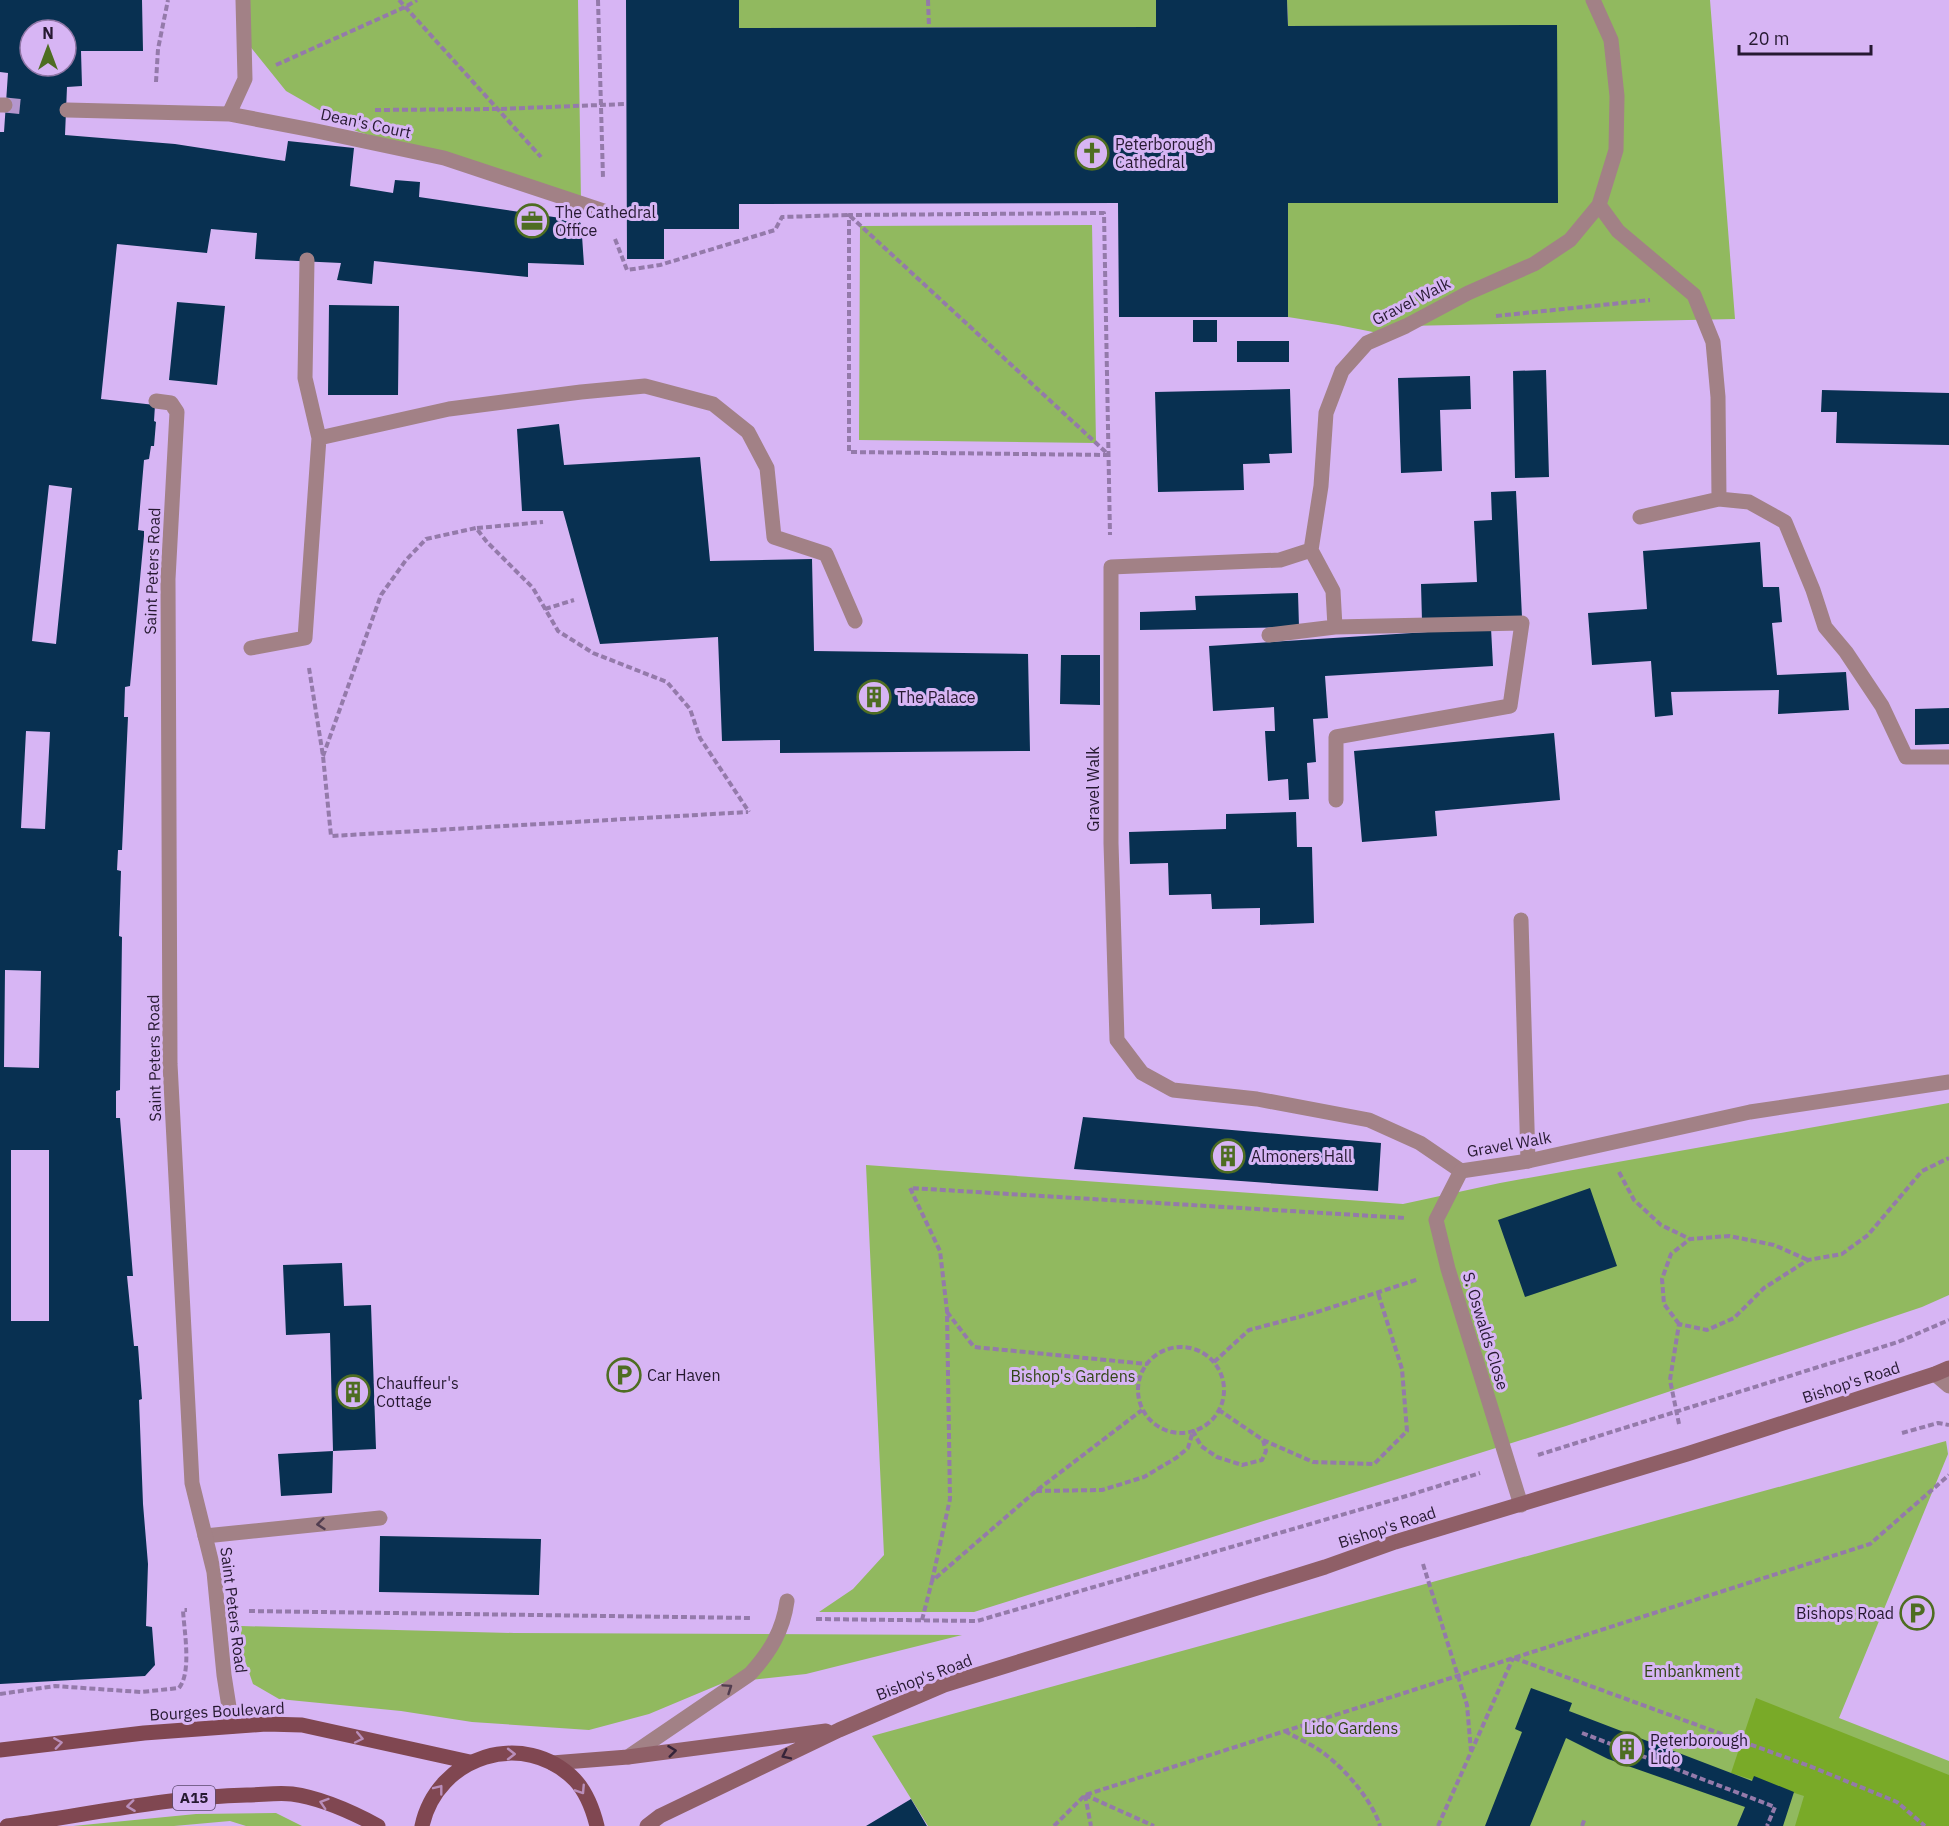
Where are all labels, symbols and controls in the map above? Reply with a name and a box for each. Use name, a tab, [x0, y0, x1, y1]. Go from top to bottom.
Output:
north arrow	[18, 18, 78, 78]
scale bar	[1739, 18, 1871, 56]
text: N	[42, 23, 54, 43]
text: 20 m	[1748, 27, 1790, 50]
street label: Dean's Court	[319, 104, 413, 142]
place label: Peterborough Cathedral	[1115, 134, 1213, 172]
church icon: Peterborough Cathedral	[1074, 135, 1110, 171]
place label: The Cathedral Office	[555, 202, 656, 240]
office icon: The Cathedral Office	[514, 203, 550, 239]
street label: Gravel Walk	[1368, 272, 1454, 329]
street label: Saint Peters Road	[140, 507, 164, 635]
building icon: The Palace	[856, 679, 892, 715]
place label: The Palace	[897, 687, 976, 707]
street label: Gravel Walk	[1083, 746, 1103, 832]
street label: Saint Peters Road	[143, 994, 165, 1122]
street label: Gravel Walk	[1465, 1127, 1553, 1161]
building icon: Almoners Hall	[1210, 1138, 1246, 1174]
place label: Almoners Hall	[1251, 1146, 1352, 1166]
street label: S. Oswalds Close	[1459, 1270, 1513, 1393]
parking icon: Car Haven	[606, 1357, 642, 1393]
street label: Bishop's Road	[1800, 1357, 1902, 1407]
place label: Car Haven	[647, 1365, 720, 1385]
park label: Bishop's Gardens	[1010, 1366, 1136, 1386]
place label: Chauffeur's Cottage	[376, 1373, 459, 1411]
building icon: Chauffeur's Cottage	[335, 1374, 371, 1410]
street label: Bishop's Road	[1336, 1502, 1438, 1552]
one-way arrow	[317, 1517, 326, 1530]
street label: Saint Peters Road	[216, 1546, 252, 1674]
parking icon: Bishops Road	[1899, 1595, 1935, 1631]
place label: Bishops Road	[1796, 1603, 1894, 1623]
street label: Bishop's Road	[873, 1649, 975, 1705]
park label: Embankment	[1644, 1661, 1740, 1681]
one-way arrow	[722, 1684, 732, 1696]
street label: Bourges Boulevard	[149, 1697, 285, 1725]
park label: Lido Gardens	[1304, 1718, 1398, 1738]
place label: Peterborough Lido	[1650, 1730, 1748, 1768]
one-way arrow	[354, 1731, 364, 1744]
building icon: Peterborough Lido	[1609, 1731, 1645, 1767]
one-way arrow	[53, 1737, 63, 1749]
one-way arrow	[668, 1746, 677, 1758]
one-way arrow	[506, 1748, 515, 1760]
one-way arrow	[781, 1748, 792, 1760]
one-way arrow	[574, 1783, 585, 1794]
one-way arrow	[432, 1785, 443, 1796]
road number: A15	[173, 1786, 215, 1810]
one-way arrow	[319, 1798, 330, 1810]
one-way arrow	[126, 1799, 135, 1812]

